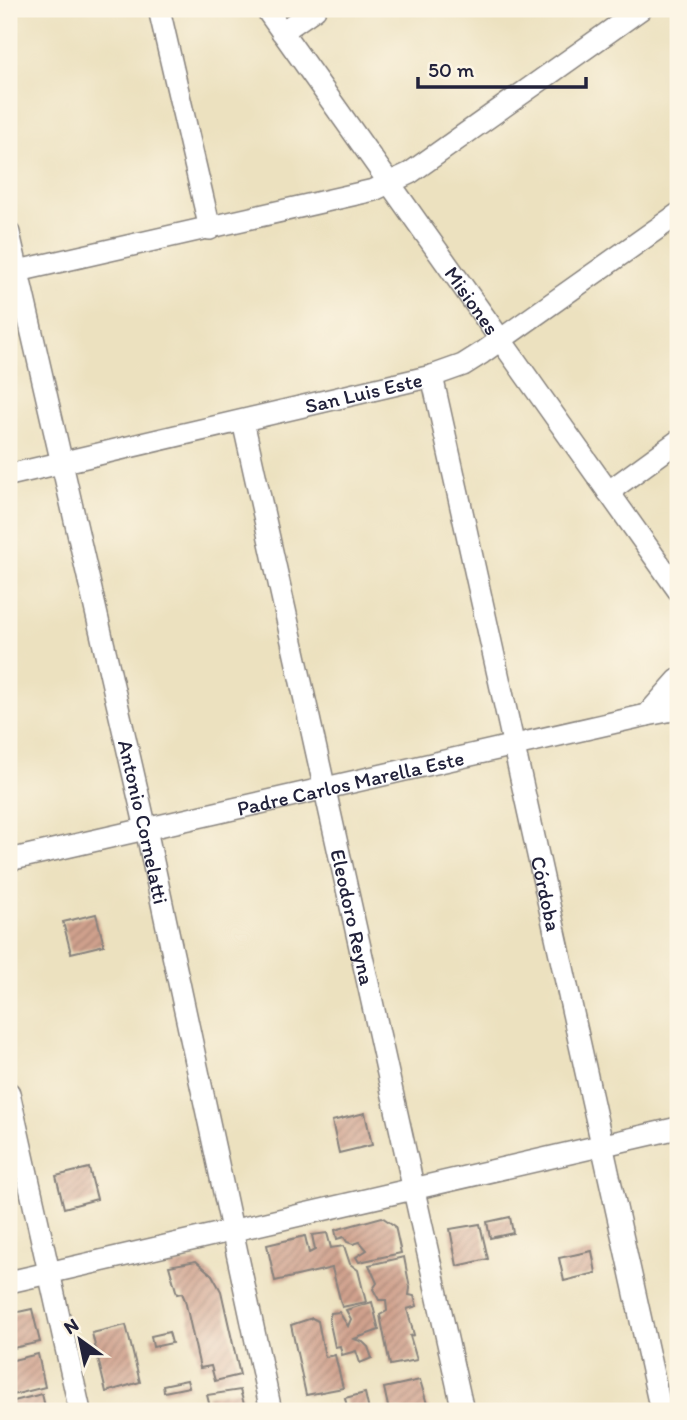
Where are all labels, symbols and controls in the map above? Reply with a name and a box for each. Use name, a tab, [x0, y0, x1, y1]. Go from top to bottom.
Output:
scale bar	[418, 46, 586, 90]
text: 50 m	[428, 57, 475, 82]
street label: Misiones	[440, 261, 505, 339]
street label: San Luis Este	[302, 366, 425, 418]
street label: Antonio Cornelatti	[113, 737, 174, 906]
street label: Padre Carlos Marella Este	[234, 745, 466, 820]
street label: Eleodoro Reyna	[326, 847, 380, 987]
street label: Córdoba	[526, 854, 567, 933]
north arrow	[46, 1304, 116, 1374]
text: N	[59, 1313, 83, 1339]

